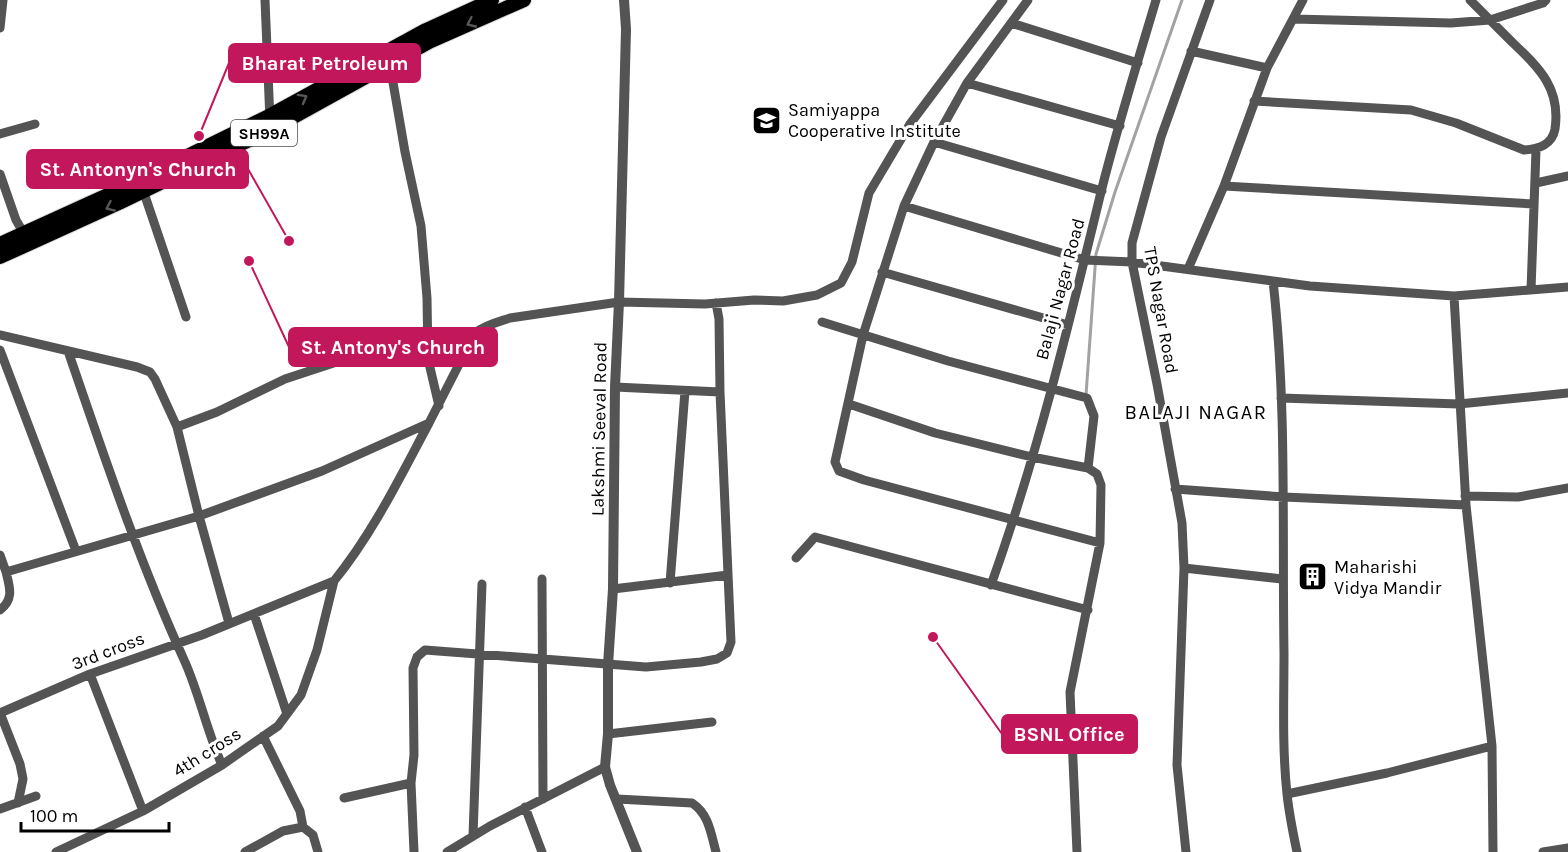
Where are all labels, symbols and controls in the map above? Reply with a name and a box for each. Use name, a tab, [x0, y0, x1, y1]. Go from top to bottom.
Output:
one-way arrow	[466, 15, 477, 27]
callout: Bharat Petroleum	[229, 44, 420, 82]
text: Bharat Petroleum	[241, 52, 409, 75]
one-way arrow	[297, 94, 307, 105]
place label: Samiyappa Cooperative Institute	[788, 99, 961, 142]
school or university icon: Samiyappa Cooperative Institute	[751, 104, 783, 136]
road number: SH99A	[231, 120, 297, 146]
callout: St. Antonyn's Church	[27, 150, 248, 188]
text: St. Antonyn's Church	[40, 158, 236, 181]
one-way arrow	[105, 199, 116, 211]
street label: Balaji Nagar Road	[1031, 216, 1089, 362]
street label: TPS Nagar Road	[1139, 245, 1183, 375]
callout: St. Antony's Church	[289, 328, 497, 366]
text: St. Antony's Church	[301, 336, 485, 359]
street label: Lakshmi Seeval Road	[586, 342, 612, 516]
district label: BALAJI NAGAR	[1125, 401, 1267, 424]
place label: Maharishi Vidya Mandir	[1334, 556, 1442, 599]
building icon: Maharishi Vidya Mandir	[1297, 561, 1329, 593]
street label: 3rd cross	[68, 627, 148, 675]
callout: BSNL Office	[1002, 715, 1137, 753]
street label: 4th cross	[169, 722, 245, 782]
text: BSNL Office	[1013, 723, 1125, 746]
scale bar	[21, 795, 170, 833]
text: 100 m	[30, 805, 78, 827]

